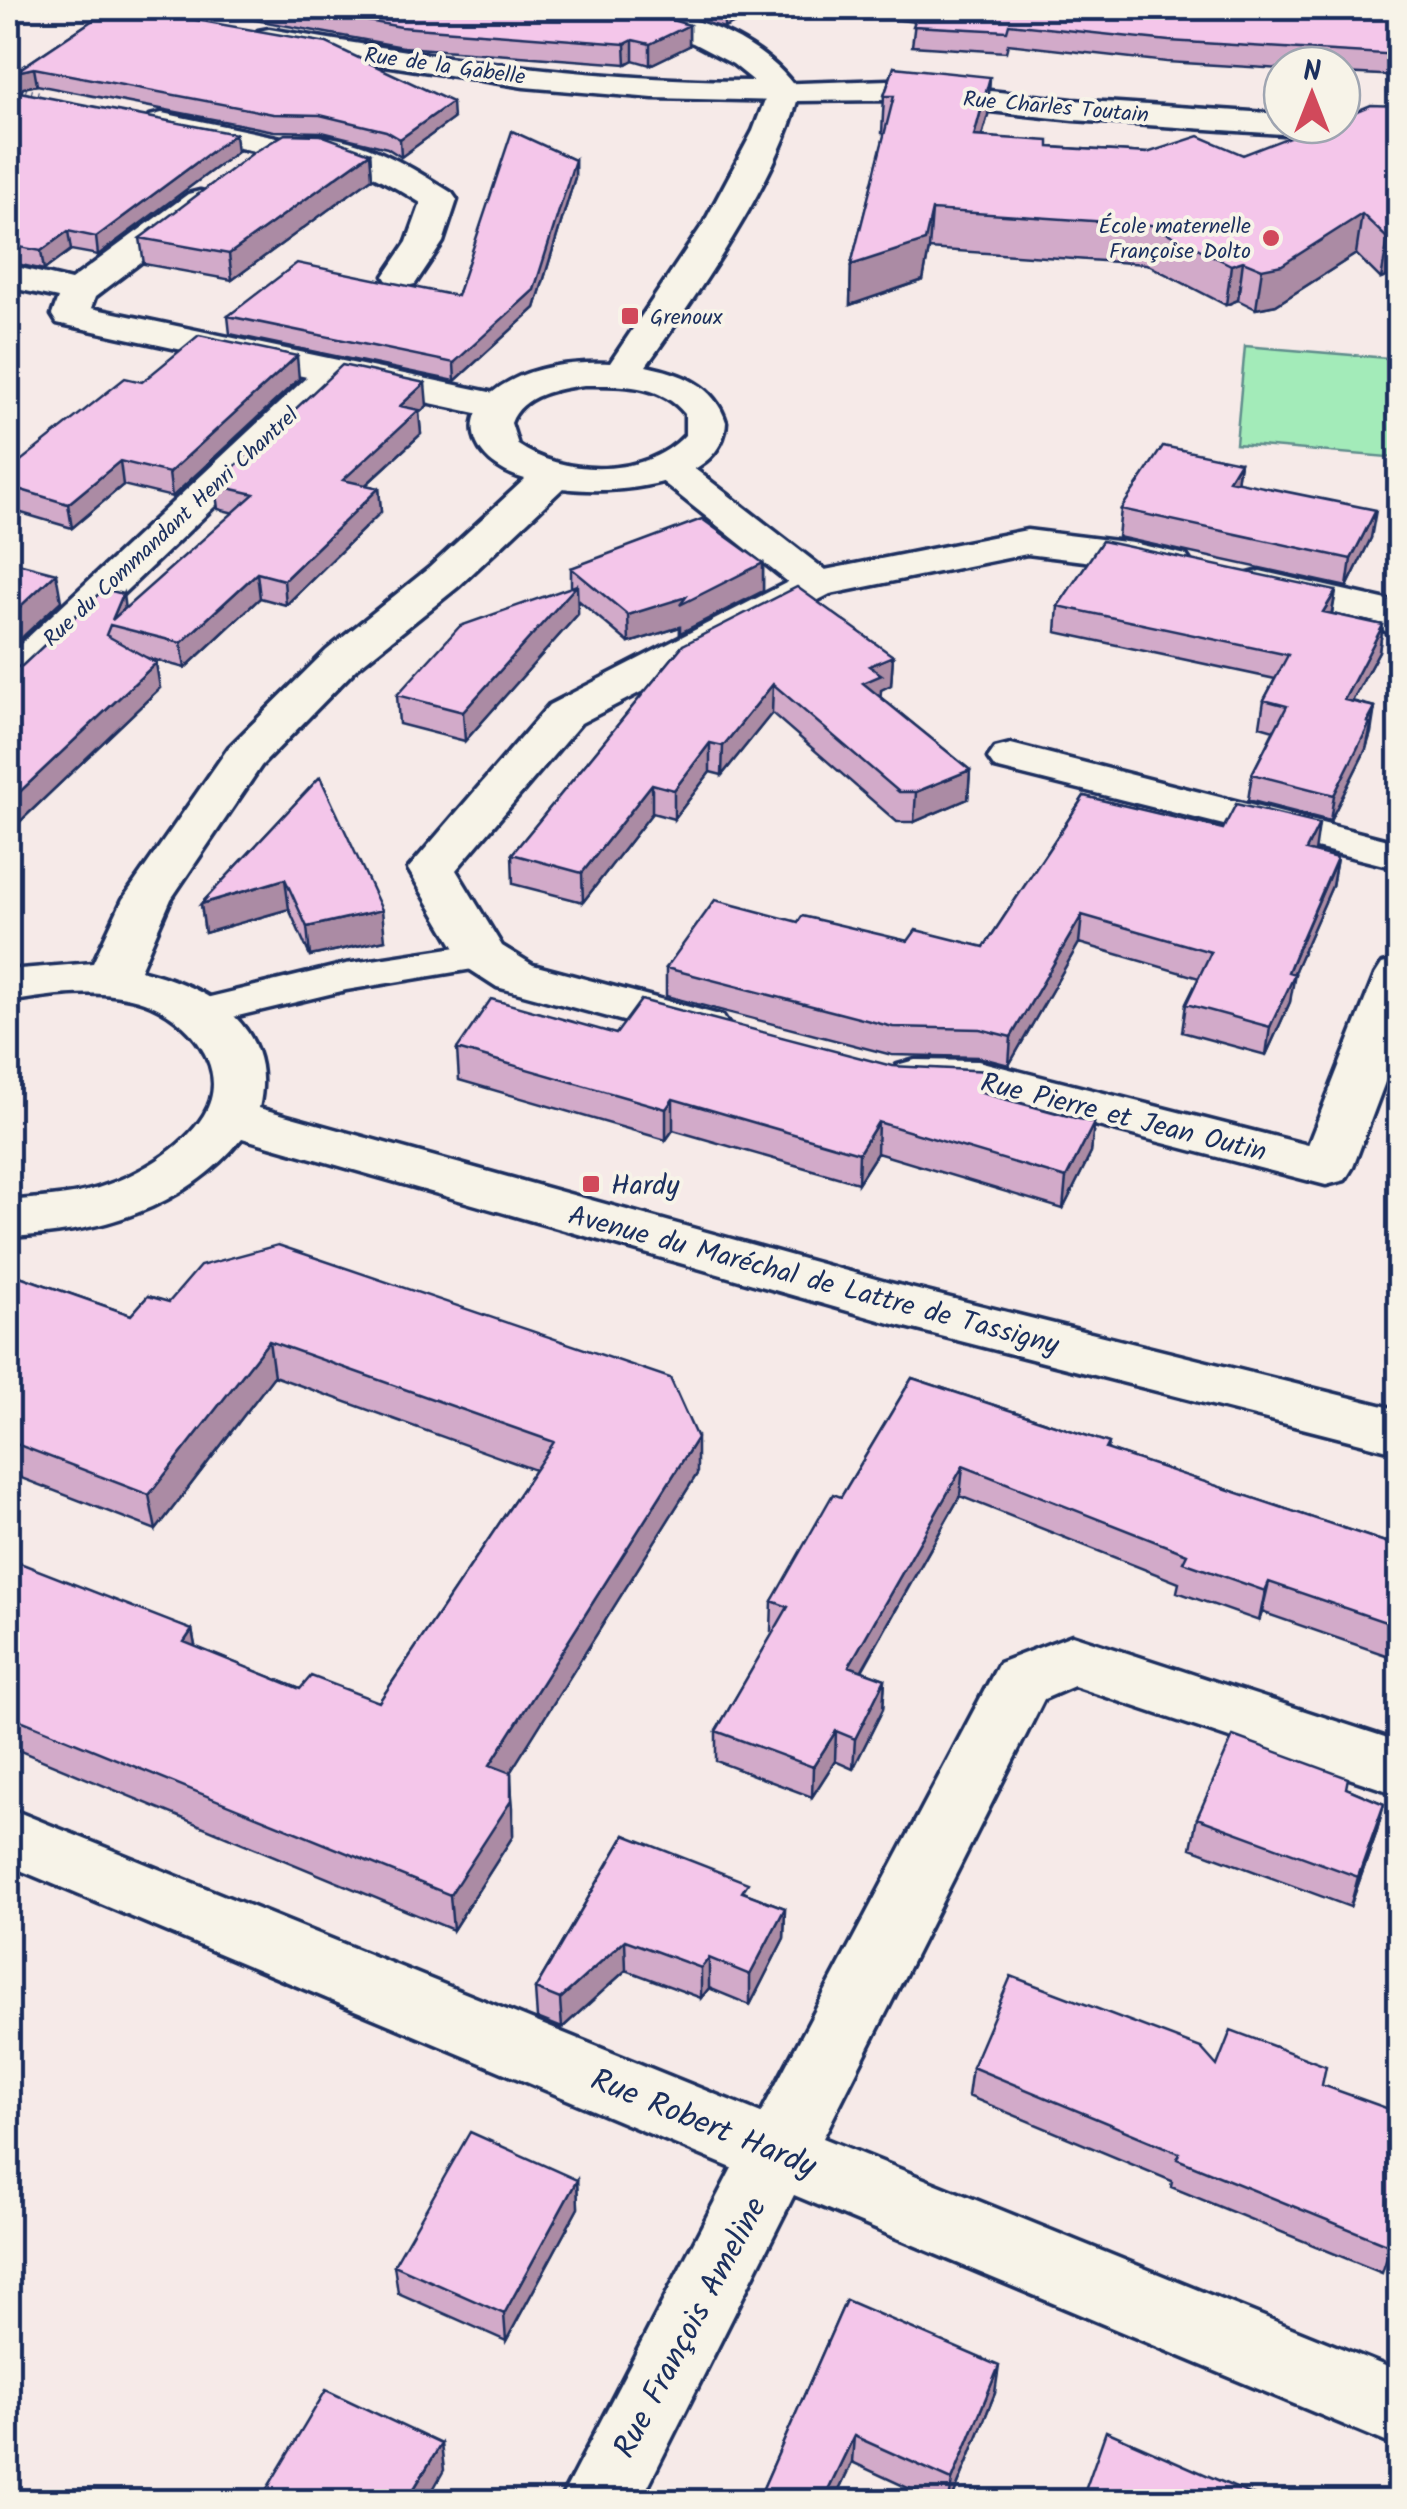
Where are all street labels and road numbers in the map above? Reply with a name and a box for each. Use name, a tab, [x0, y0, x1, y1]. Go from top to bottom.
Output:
street label: Rue de la Gabelle	[362, 39, 528, 96]
street label: Rue Charles Toutain	[961, 83, 1150, 134]
street label: Rue du Commandant Henri Chantrel	[36, 399, 308, 656]
street label: Rue Pierre et Jean Outin	[976, 1061, 1271, 1176]
street label: Avenue du Maréchal de Lattre de Tassigny	[563, 1194, 1065, 1369]
street label: Rue Robert Hardy	[582, 2056, 825, 2193]
street label: Rue François Ameline	[601, 2188, 782, 2468]

